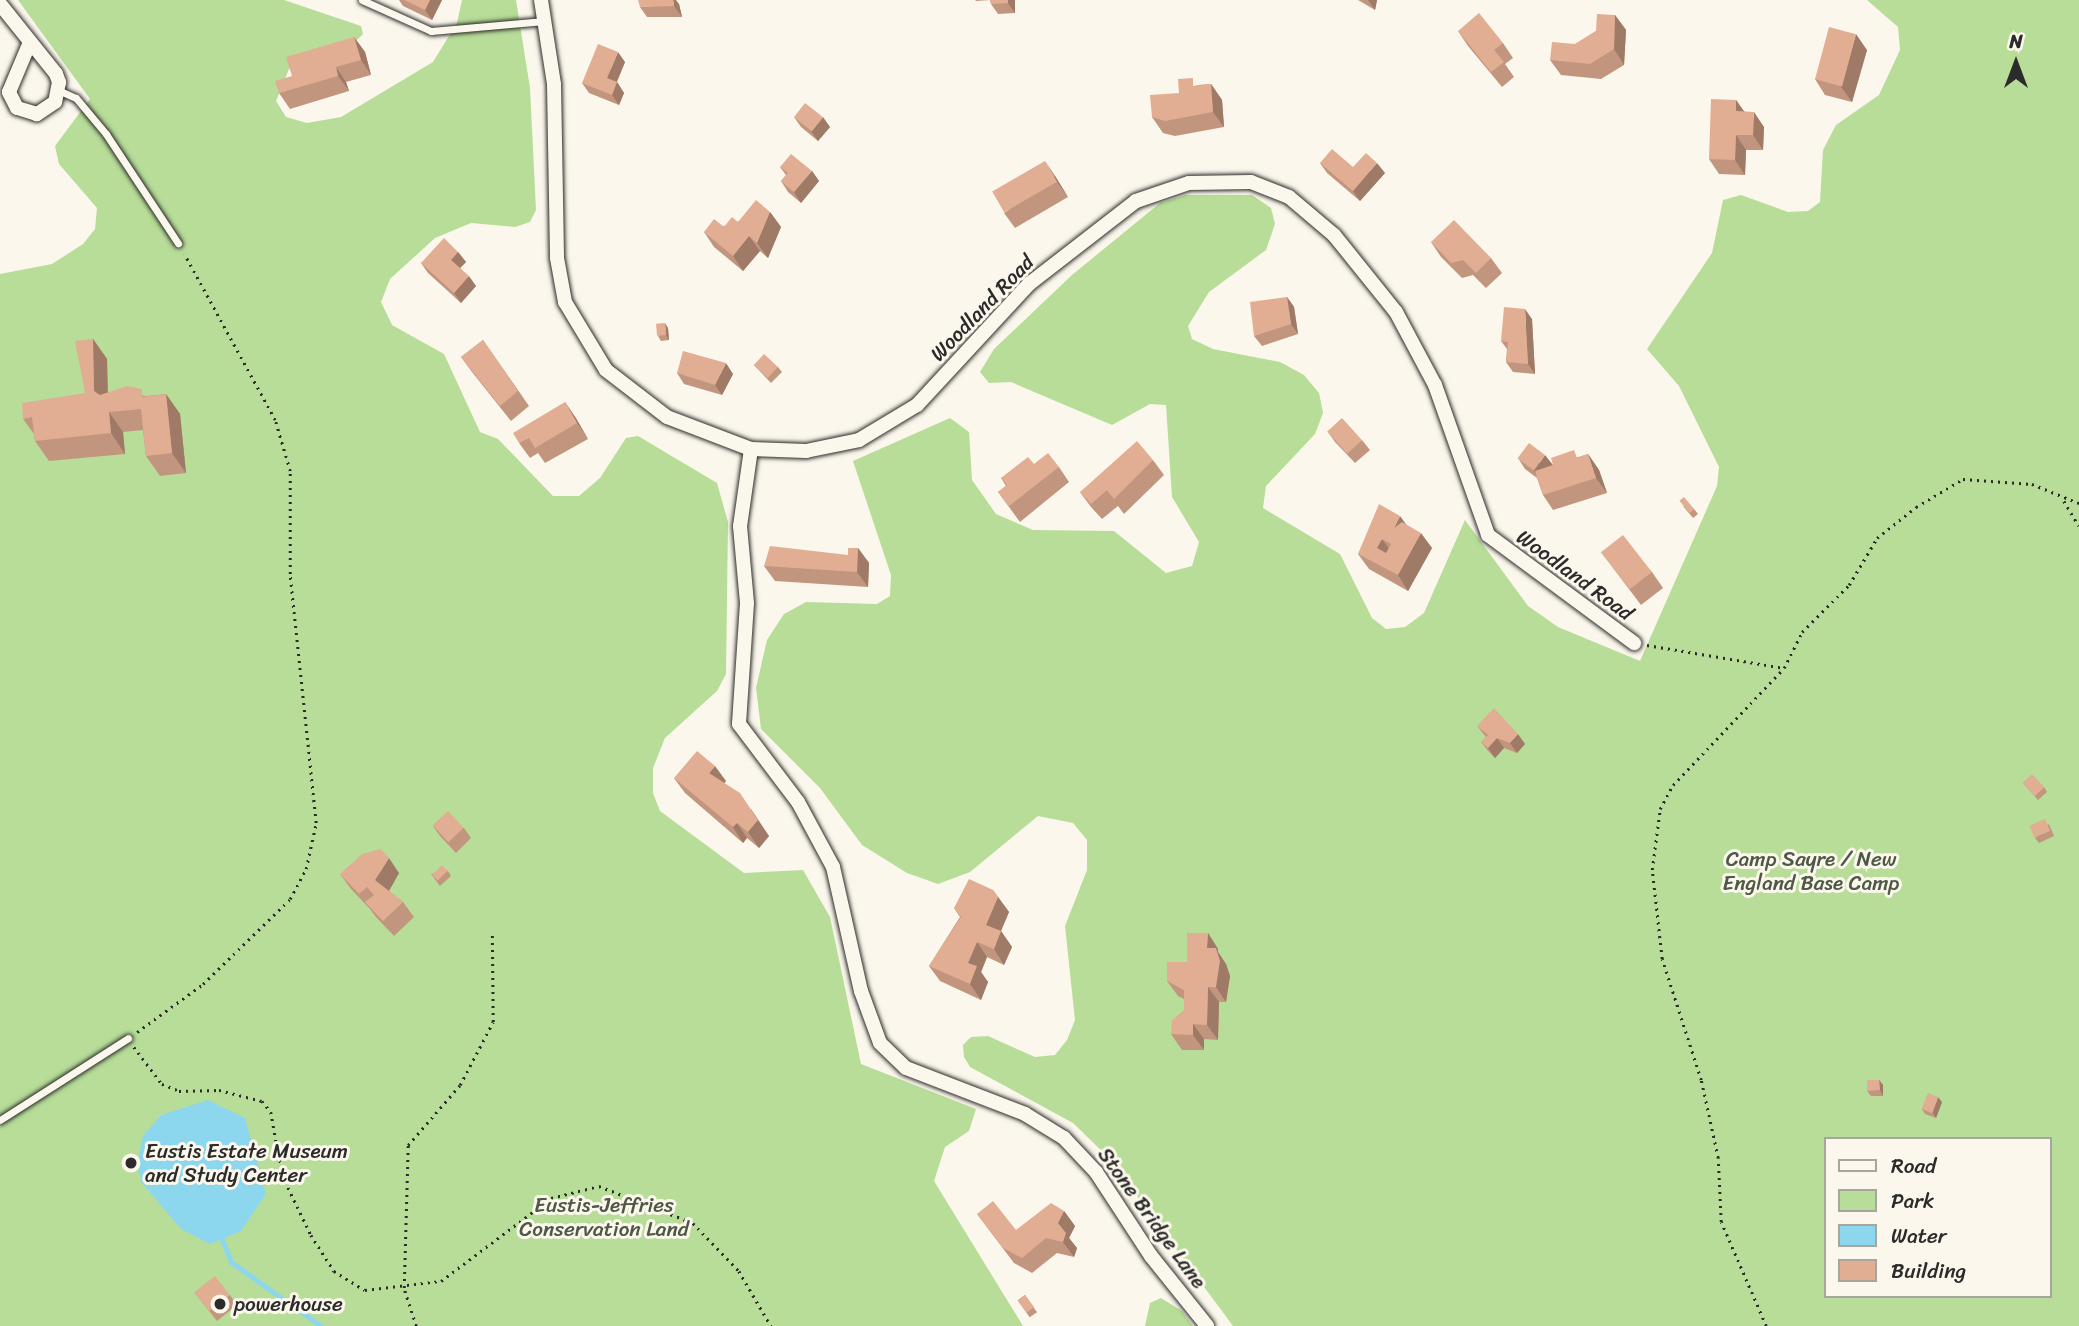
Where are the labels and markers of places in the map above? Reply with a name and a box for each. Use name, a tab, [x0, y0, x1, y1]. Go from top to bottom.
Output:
place label: Eustis Estate Museum and Study Center	[145, 1138, 349, 1188]
marker: Eustis Estate Museum and Study Center	[123, 1155, 139, 1171]
place label: powerhouse	[234, 1291, 343, 1317]
marker: powerhouse	[212, 1296, 228, 1312]

